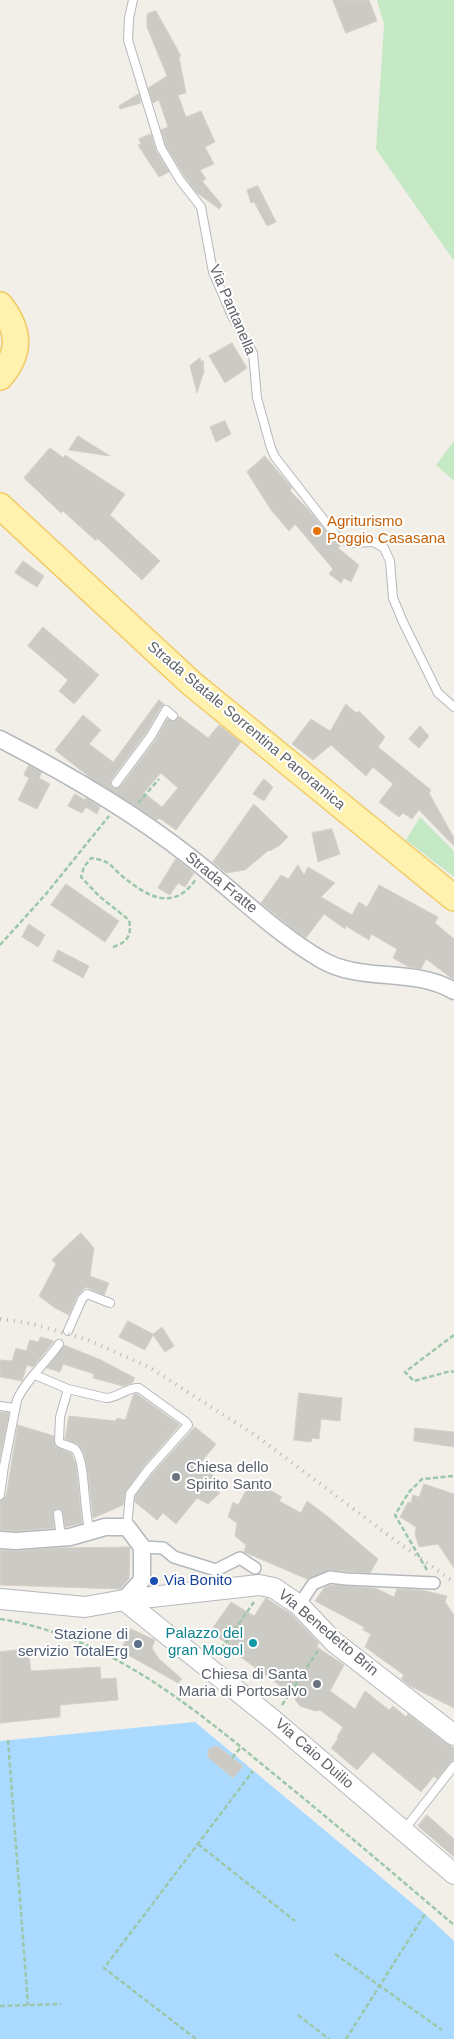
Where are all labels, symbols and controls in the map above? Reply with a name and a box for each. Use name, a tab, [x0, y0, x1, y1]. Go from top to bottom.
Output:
street label: Via Pantanella	[205, 262, 259, 358]
place label: Agriturismo Poggio Casasana	[327, 513, 445, 548]
marker: Agriturismo Poggio Casasana	[311, 525, 323, 537]
street label: Strada Statale Sorrentina Panoramica	[143, 638, 349, 814]
street label: Strada Fratte	[181, 848, 261, 918]
place label: Chiesa dello Spirito Santo	[186, 1459, 272, 1494]
marker: Chiesa dello Spirito Santo	[170, 1471, 182, 1483]
place label: Via Bonito	[164, 1572, 232, 1590]
marker: Via Bonito	[148, 1575, 160, 1587]
street label: Via Benedetto Brin	[274, 1586, 382, 1680]
place label: Palazzo del gran Mogol	[165, 1625, 243, 1660]
place label: Stazione di servizio TotalErg	[18, 1626, 128, 1661]
marker: Palazzo del gran Mogol	[247, 1637, 259, 1649]
marker: Stazione di servizio TotalErg	[132, 1638, 144, 1650]
place label: Chiesa di Santa Maria di Portosalvo	[179, 1666, 307, 1701]
marker: Chiesa di Santa Maria di Portosalvo	[311, 1678, 323, 1690]
street label: Via Caio Duilio	[271, 1715, 357, 1793]

